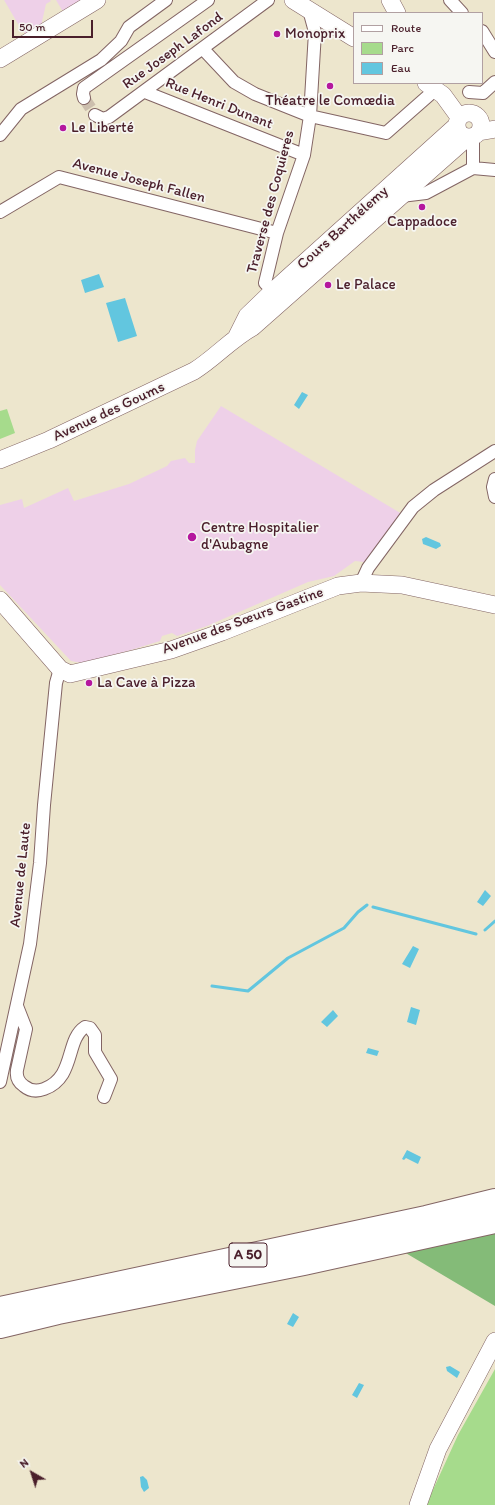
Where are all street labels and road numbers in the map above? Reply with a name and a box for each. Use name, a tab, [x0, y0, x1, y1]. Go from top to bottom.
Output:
street label: Rue Joseph Lafond	[119, 9, 227, 93]
street label: Rue Henri Dunant	[163, 74, 275, 134]
street label: Traverse des Coquieres	[243, 128, 299, 276]
street label: Avenue Joseph Fallen	[71, 155, 207, 207]
street label: Cours Barthélemy	[294, 182, 392, 274]
street label: Avenue des Goums	[50, 378, 168, 446]
street label: Avenue des Sœurs Gastine	[160, 583, 326, 659]
street label: Avenue de Laute	[7, 822, 35, 928]
road number: A 50	[229, 1243, 267, 1267]

